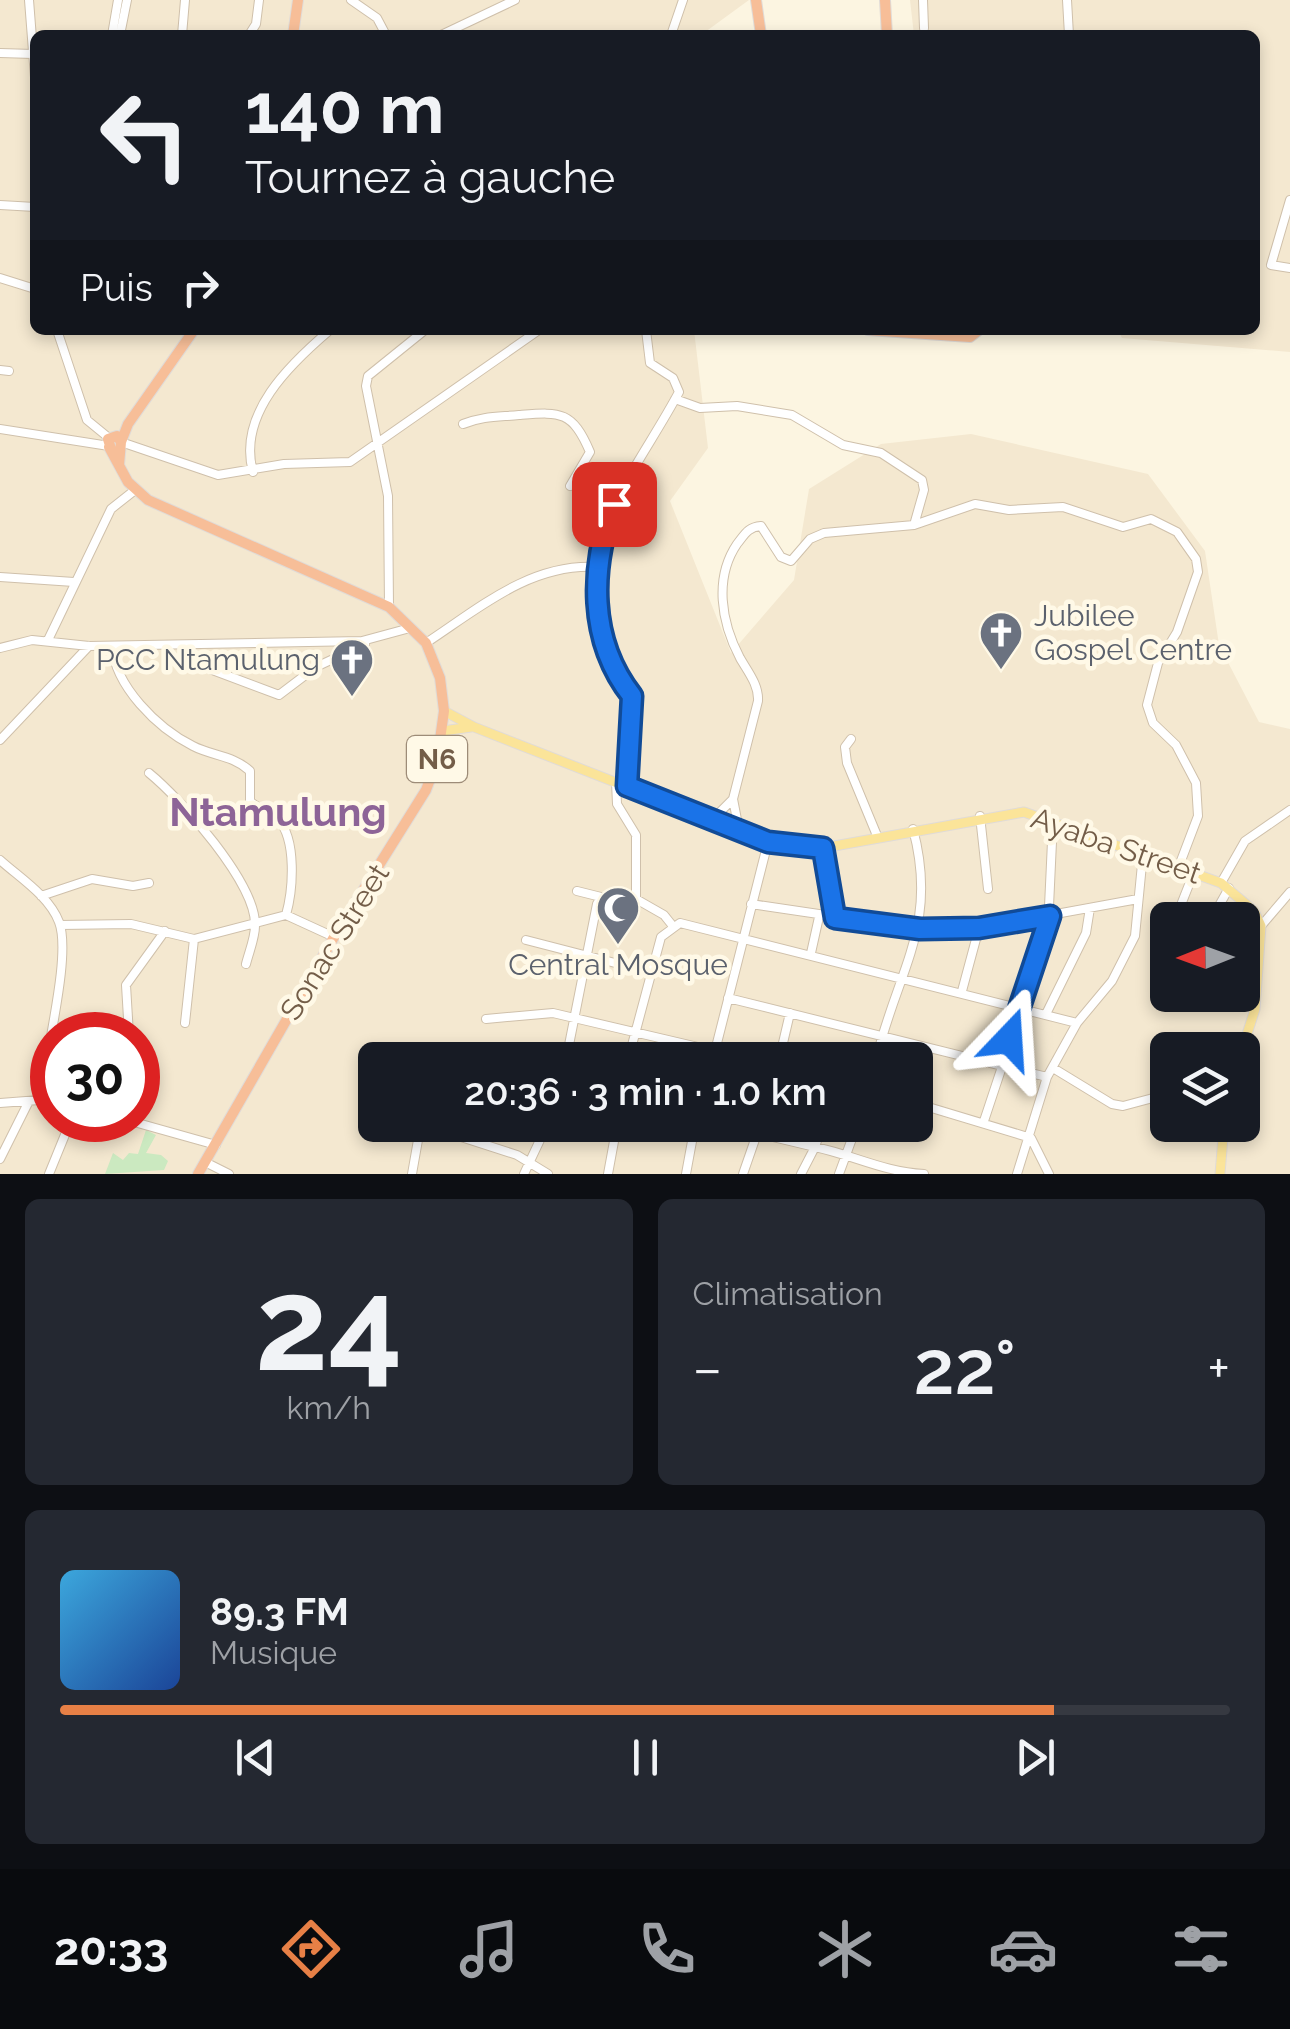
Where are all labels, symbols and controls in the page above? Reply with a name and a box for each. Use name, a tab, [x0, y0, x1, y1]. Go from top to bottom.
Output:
text: 140 m	[245, 67, 445, 149]
icon: left	[80, 70, 210, 200]
text: Tournez à gauche	[245, 151, 615, 204]
icon: right	[173, 260, 228, 315]
text: Puis	[80, 265, 153, 310]
pin	[572, 462, 657, 547]
icon: arrive	[587, 477, 642, 532]
place label: Jubilee Gospel Centre	[1034, 598, 1232, 667]
church icon: Jubilee Gospel Centre	[978, 610, 1024, 671]
church icon: PCC Ntamulung	[329, 637, 375, 698]
place label: PCC Ntamulung	[96, 642, 320, 677]
road number: N6	[407, 736, 467, 782]
district label: Ntamulung	[169, 788, 387, 835]
street label: Ayaba Street	[1027, 800, 1206, 891]
street label: Sonac Street	[273, 857, 396, 1026]
mosque icon: Central Mosque	[595, 885, 641, 946]
north arrow	[1150, 902, 1260, 1012]
map controls	[1150, 902, 1260, 1142]
place label: Central Mosque	[508, 947, 728, 982]
position arrow	[957, 987, 1061, 1091]
speed limit sign: 30	[30, 1012, 160, 1142]
button: layers	[1150, 1032, 1260, 1142]
text: 20:36 · 3 min · 1.0 km	[464, 1069, 827, 1114]
text: 24	[255, 1248, 403, 1400]
text: Climatisation	[693, 1275, 883, 1312]
text: 22°	[913, 1323, 1016, 1412]
text: −	[693, 1336, 722, 1401]
text: +	[1207, 1336, 1230, 1401]
text: km/h	[287, 1389, 371, 1426]
text: 89.3 FM	[210, 1589, 349, 1634]
text: Musique	[210, 1634, 337, 1671]
icon: previous	[228, 1730, 283, 1785]
icon: pause	[618, 1730, 673, 1785]
icon: next	[1008, 1730, 1063, 1785]
icon: directions	[276, 1914, 346, 1984]
icon: music	[454, 1914, 524, 1984]
icon: phone	[632, 1914, 702, 1984]
icon: climate	[810, 1914, 880, 1984]
icon: car	[988, 1914, 1058, 1984]
icon: filters	[1166, 1914, 1236, 1984]
text: 20:33	[54, 1923, 168, 1976]

